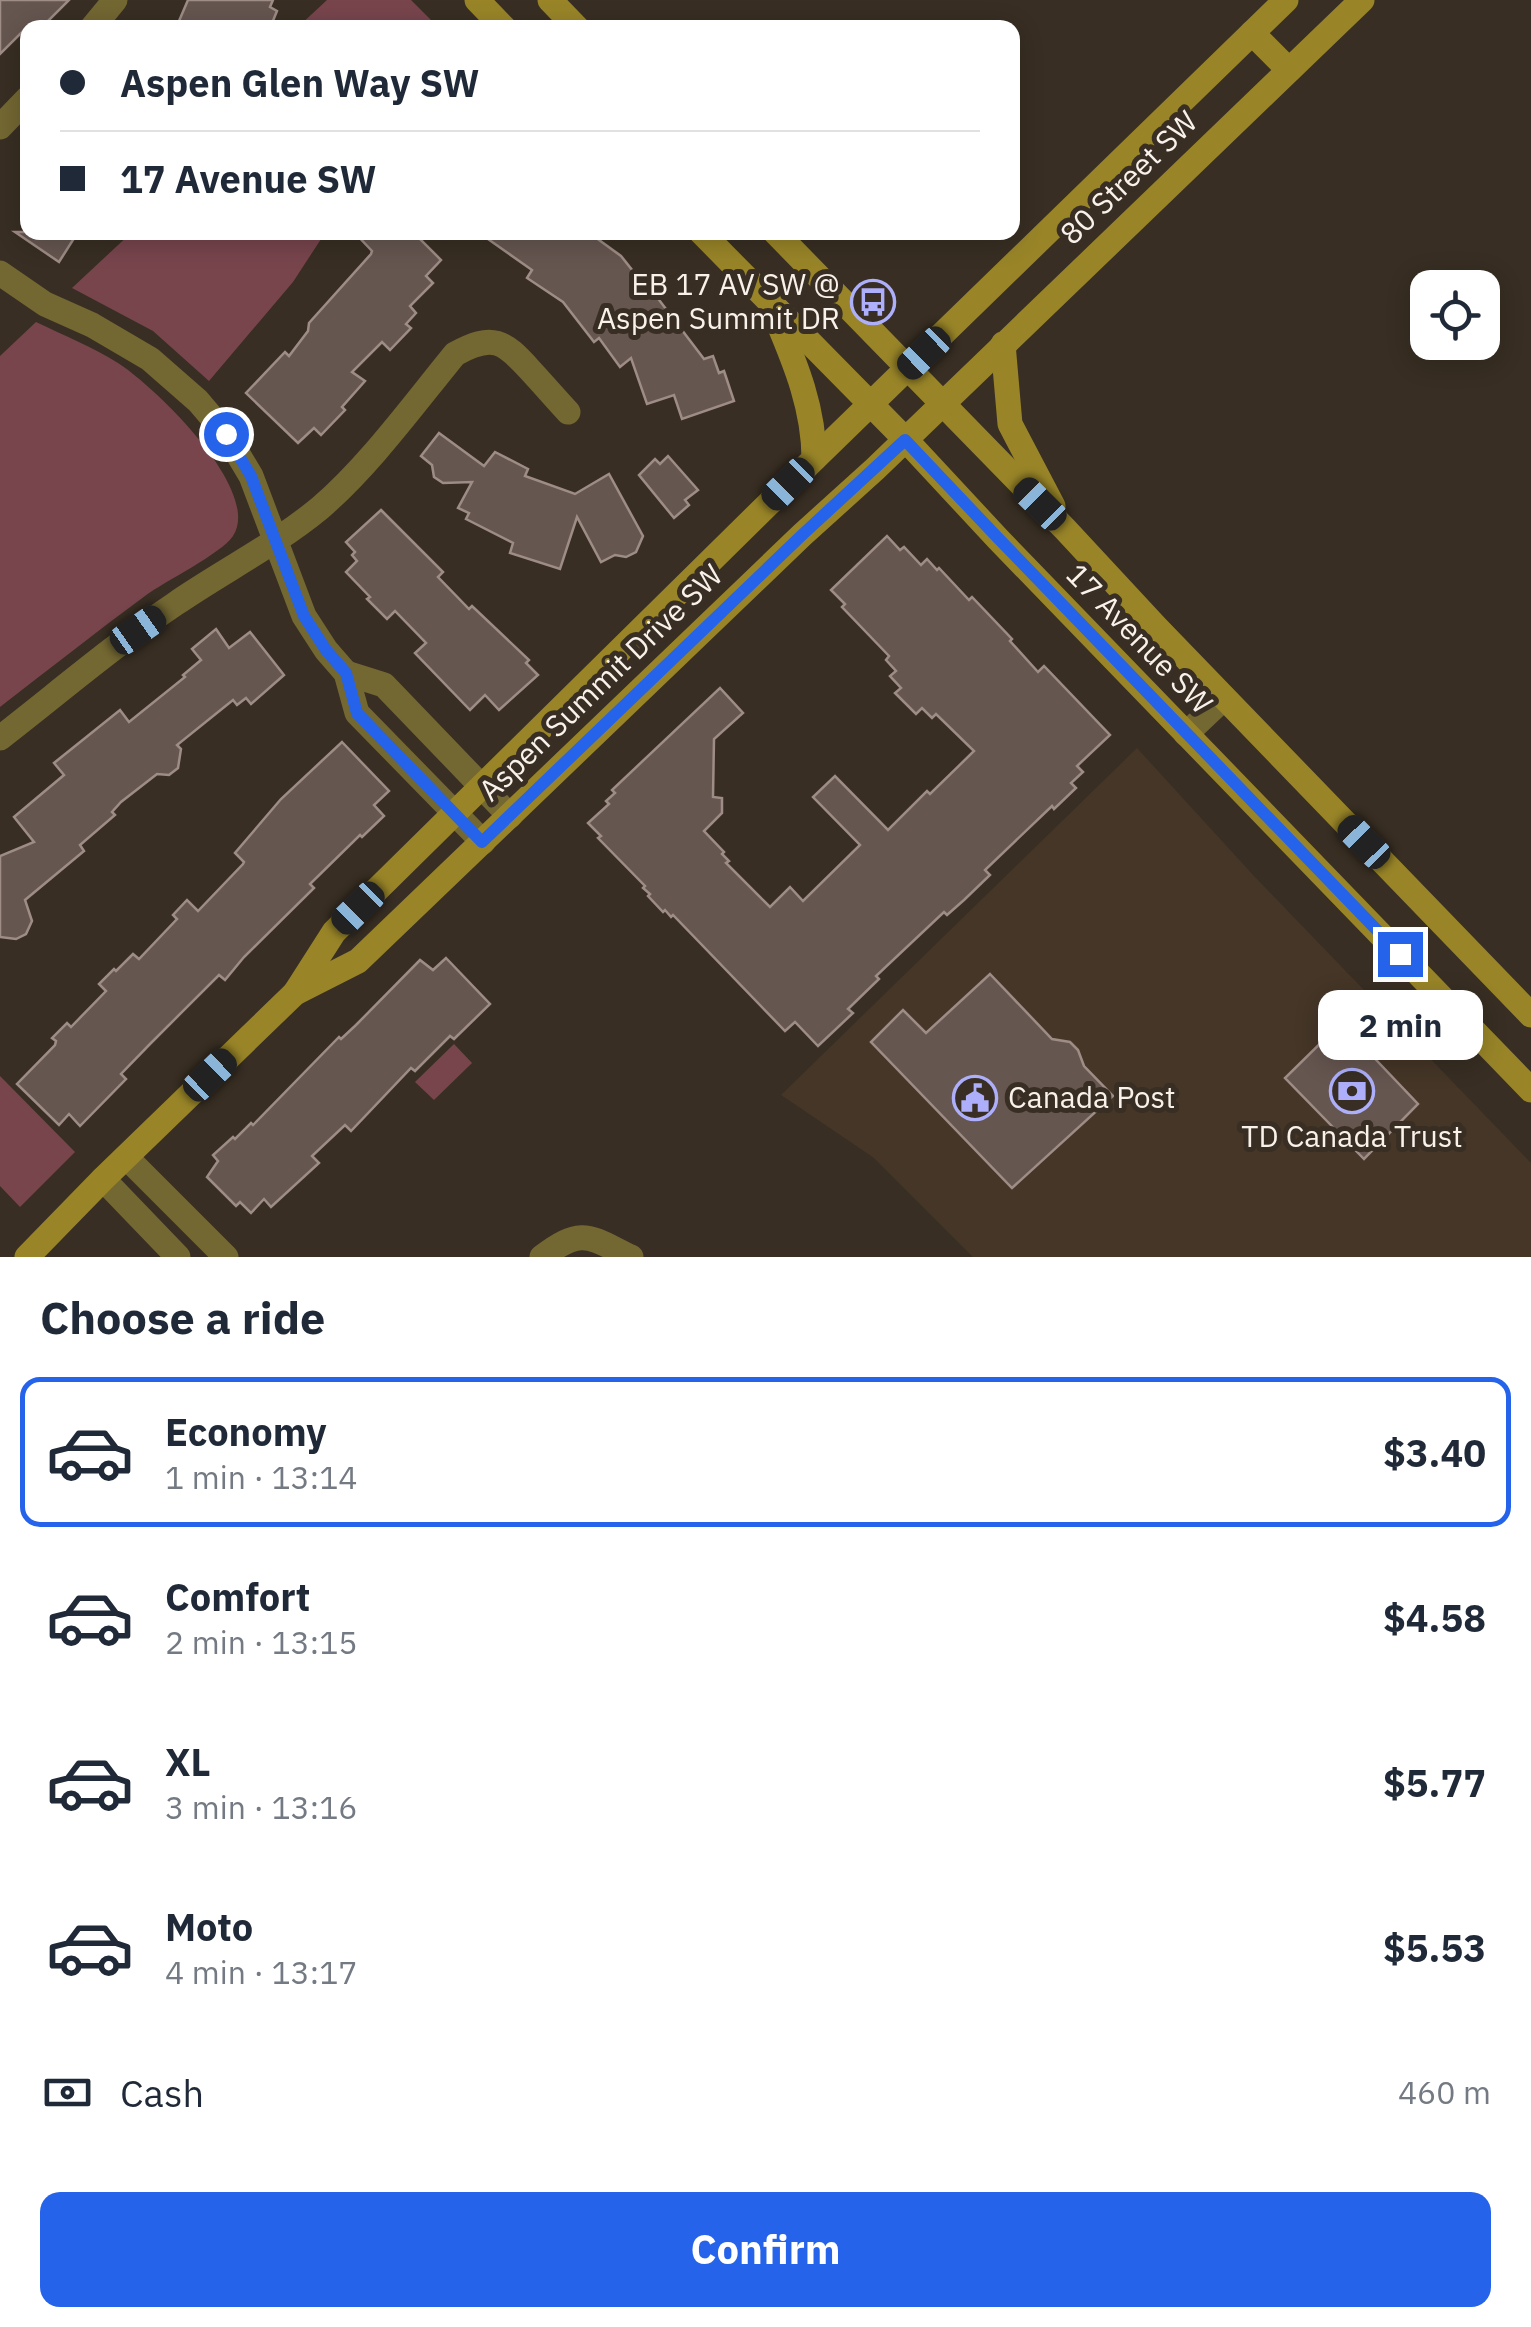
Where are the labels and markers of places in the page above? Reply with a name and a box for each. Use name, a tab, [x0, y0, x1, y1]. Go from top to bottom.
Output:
place label: EB 17 AV SW @ Aspen Summit DR	[597, 264, 840, 337]
bus stop icon: EB 17 AV SW @ Aspen Summit DR	[850, 279, 896, 325]
bank icon: TD Canada Trust	[1329, 1068, 1375, 1114]
public building icon: Canada Post	[952, 1075, 998, 1121]
place label: Canada Post	[1008, 1077, 1176, 1116]
place label: TD Canada Trust	[1241, 1116, 1463, 1155]

